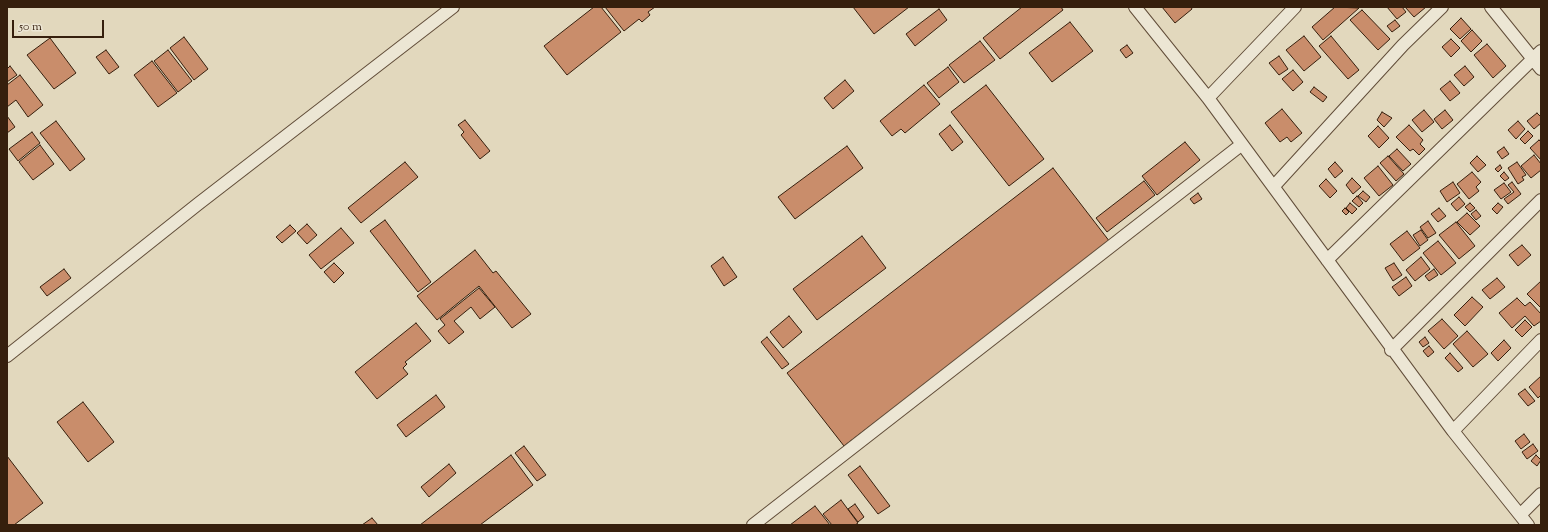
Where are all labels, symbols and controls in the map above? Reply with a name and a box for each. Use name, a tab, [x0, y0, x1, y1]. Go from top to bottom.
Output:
scale bar	[14, 12, 106, 38]
text: 50 m	[19, 18, 42, 36]

